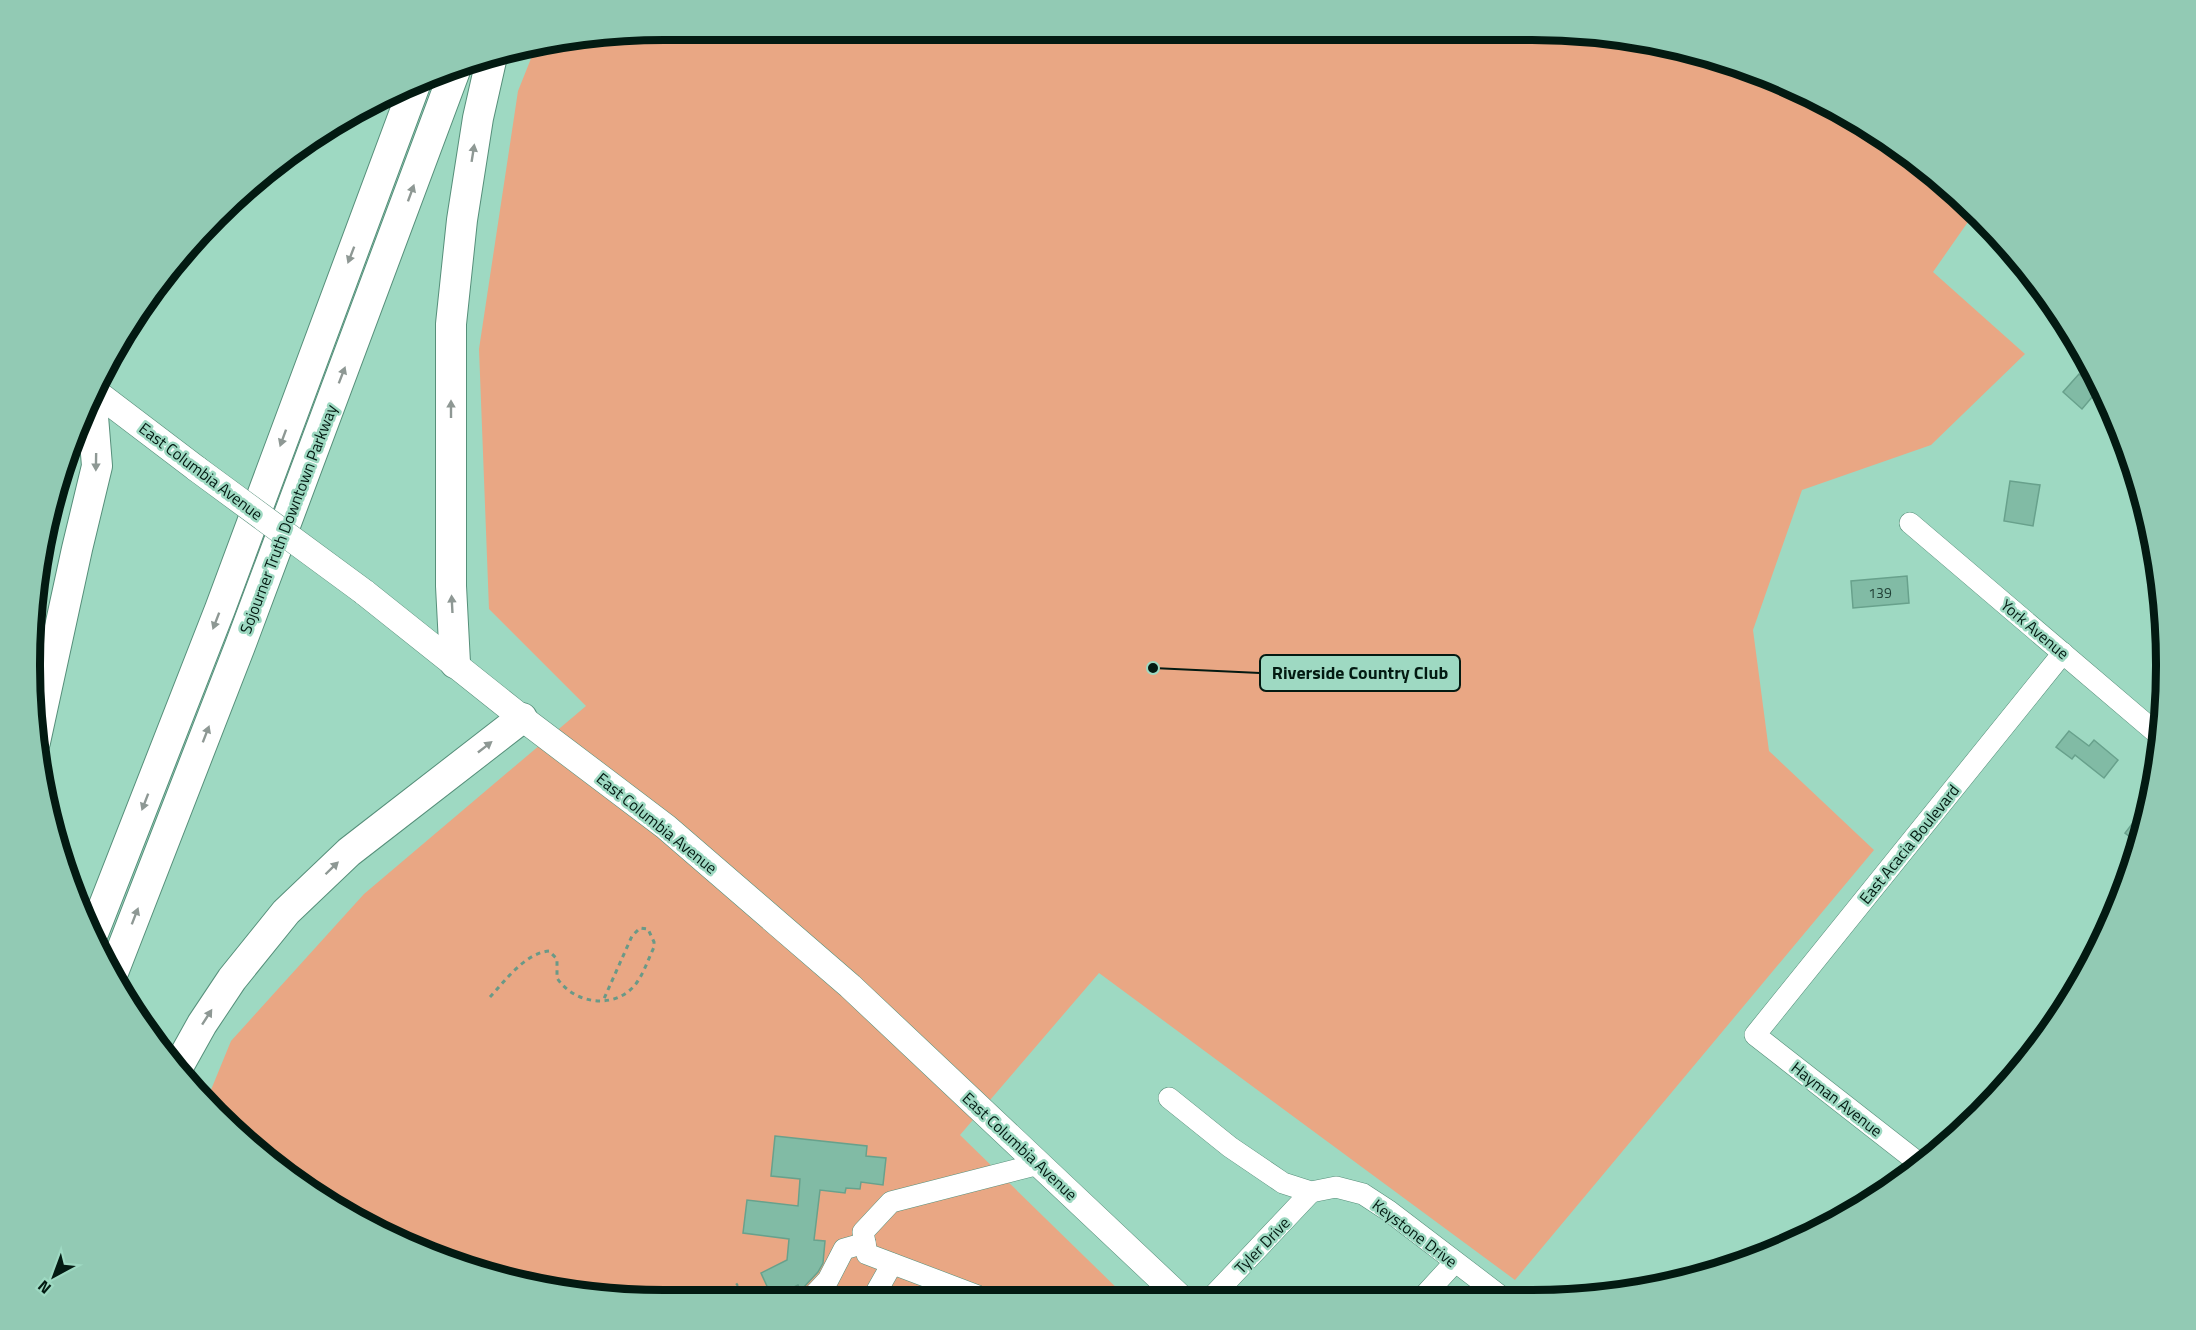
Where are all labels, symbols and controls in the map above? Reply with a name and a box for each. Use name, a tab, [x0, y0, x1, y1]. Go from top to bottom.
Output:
one-way arrow	[468, 143, 477, 162]
one-way arrow	[407, 184, 416, 202]
one-way arrow	[346, 246, 356, 264]
one-way arrow	[338, 366, 347, 384]
one-way arrow	[446, 400, 456, 419]
street label: Sojourner Truth Downtown Parkway	[233, 401, 343, 637]
street label: East Columbia Avenue	[134, 416, 268, 526]
one-way arrow	[278, 429, 287, 447]
one-way arrow	[91, 452, 101, 471]
house number: 139	[1868, 582, 1892, 603]
street label: York Avenue	[1996, 593, 2074, 665]
one-way arrow	[448, 595, 457, 614]
one-way arrow	[210, 612, 220, 630]
callout: Riverside Country Club	[1260, 655, 1460, 691]
text: Riverside Country Club	[1272, 659, 1448, 686]
one-way arrow	[202, 725, 211, 743]
one-way arrow	[477, 741, 493, 753]
street label: East Columbia Avenue	[591, 767, 723, 879]
street label: East Acacia Boulevard	[1853, 779, 1965, 909]
one-way arrow	[139, 794, 149, 812]
one-way arrow	[325, 861, 340, 875]
one-way arrow	[131, 907, 140, 925]
one-way arrow	[201, 1009, 213, 1025]
street label: Hayman Avenue	[1786, 1056, 1888, 1142]
street label: East Columbia Avenue	[957, 1086, 1083, 1206]
street label: Keystone Drive	[1367, 1193, 1463, 1273]
street label: Tyler Drive	[1229, 1211, 1295, 1279]
north arrow	[24, 1246, 84, 1306]
text: N	[32, 1275, 56, 1300]

